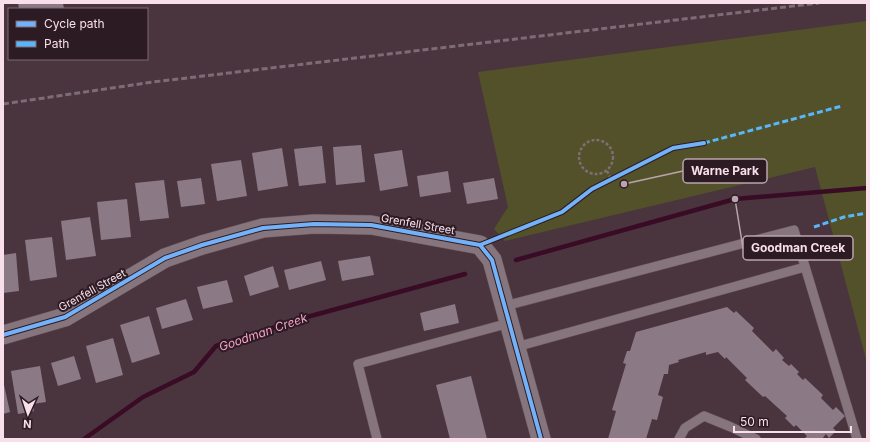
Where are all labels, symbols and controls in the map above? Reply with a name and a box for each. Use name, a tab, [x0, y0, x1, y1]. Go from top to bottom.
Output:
legend	[8, 8, 148, 60]
text: Cycle path	[44, 16, 105, 31]
text: Path	[44, 36, 69, 51]
callout: Warne Park	[683, 159, 767, 183]
text: Warne Park	[691, 163, 759, 178]
street label: Grenfell Street	[380, 211, 456, 237]
callout: Goodman Creek	[743, 236, 853, 260]
text: Goodman Creek	[751, 240, 845, 255]
street label: Grenfell Street	[56, 266, 128, 314]
water label: Goodman Creek	[217, 310, 310, 354]
north arrow	[8, 394, 48, 434]
scale bar	[734, 408, 851, 434]
text: 50 m	[740, 414, 769, 429]
text: N	[23, 417, 32, 431]

